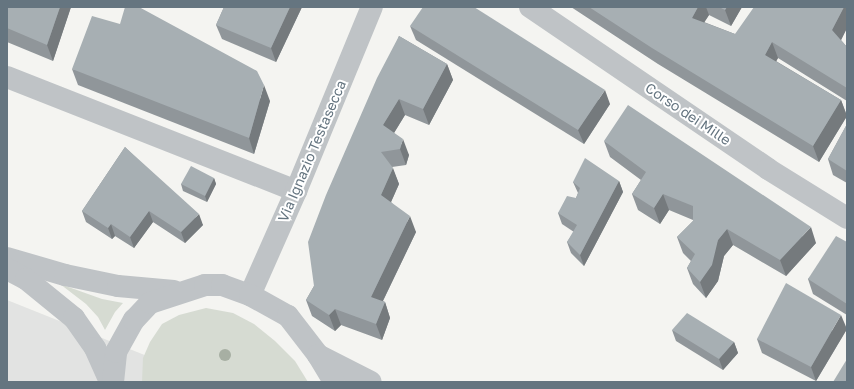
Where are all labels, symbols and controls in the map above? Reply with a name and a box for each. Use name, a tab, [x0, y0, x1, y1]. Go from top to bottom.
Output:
street label: Via Ignazio Testasecca	[275, 78, 349, 224]
street label: Corso dei Mille	[642, 79, 734, 149]

